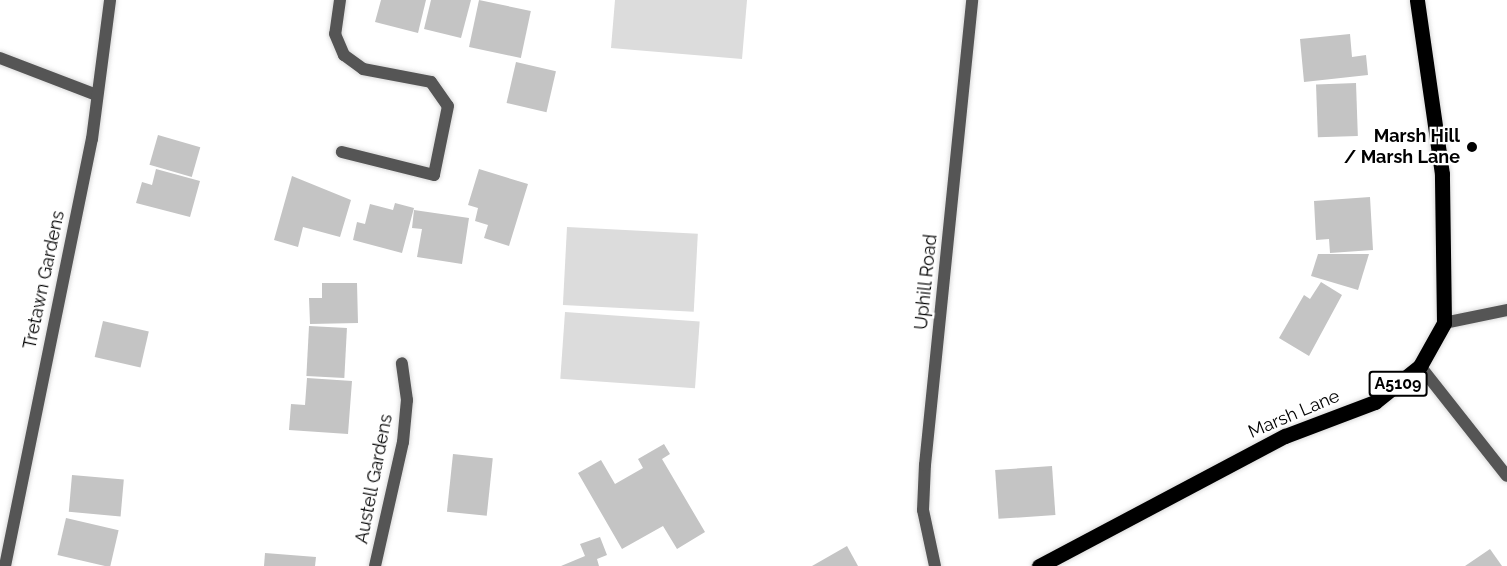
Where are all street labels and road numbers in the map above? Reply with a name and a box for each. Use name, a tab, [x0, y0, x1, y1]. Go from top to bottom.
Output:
street label: Tretawn Gardens	[19, 209, 69, 351]
street label: Uphill Road	[910, 233, 942, 331]
road number: A5109	[1368, 371, 1428, 397]
street label: Marsh Lane	[1245, 385, 1343, 443]
street label: Austell Gardens	[351, 412, 397, 546]

